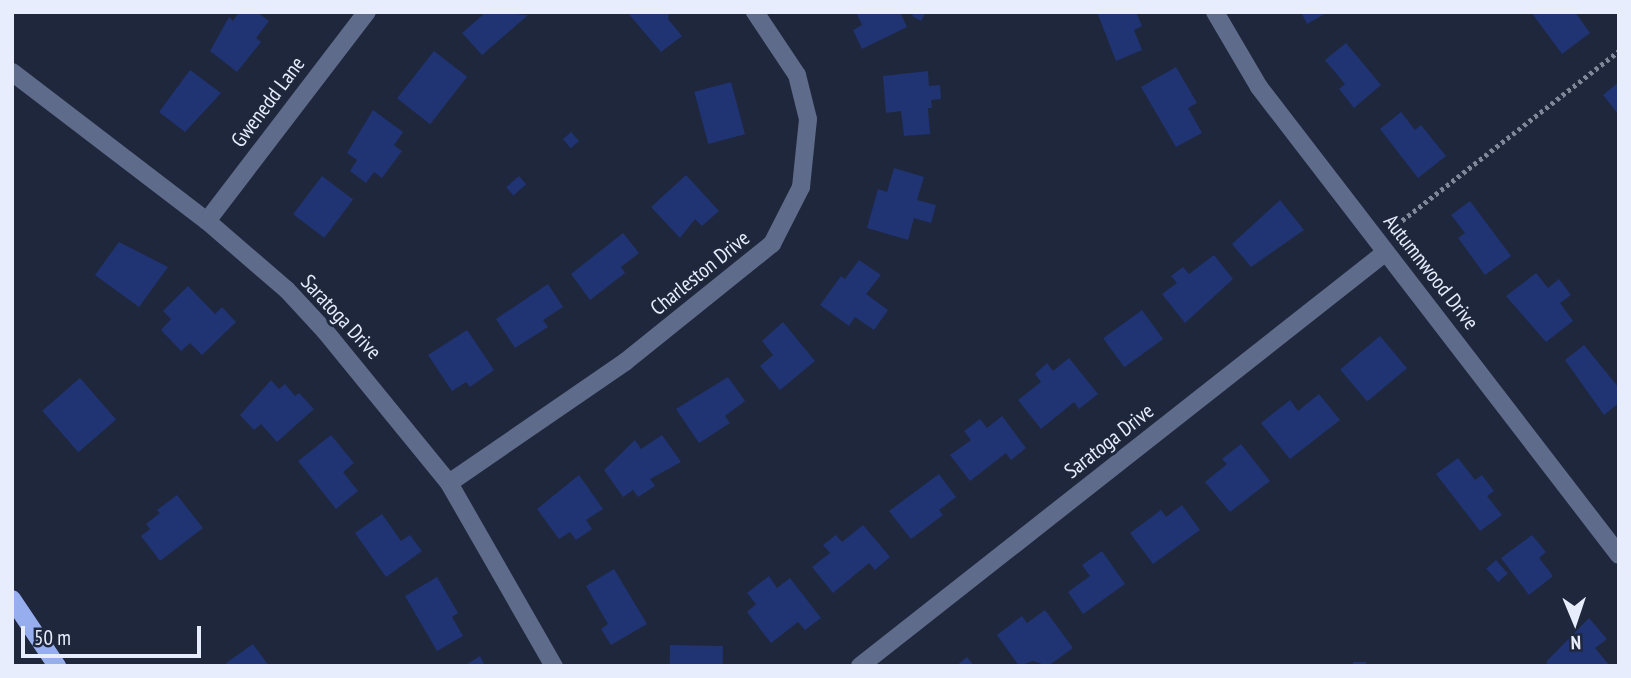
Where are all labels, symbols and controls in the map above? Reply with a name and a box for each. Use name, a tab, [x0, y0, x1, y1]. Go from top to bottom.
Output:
street label: Gwenedd Lane	[226, 52, 310, 152]
street label: Autumnwood Drive	[1378, 210, 1484, 334]
street label: Charleston Drive	[645, 225, 755, 321]
street label: Saratoga Drive	[296, 270, 386, 364]
street label: Saratoga Drive	[1059, 398, 1159, 484]
north arrow	[1540, 587, 1610, 657]
scale bar	[24, 612, 205, 656]
text: 50 m	[34, 624, 71, 651]
text: N	[1570, 631, 1581, 655]

